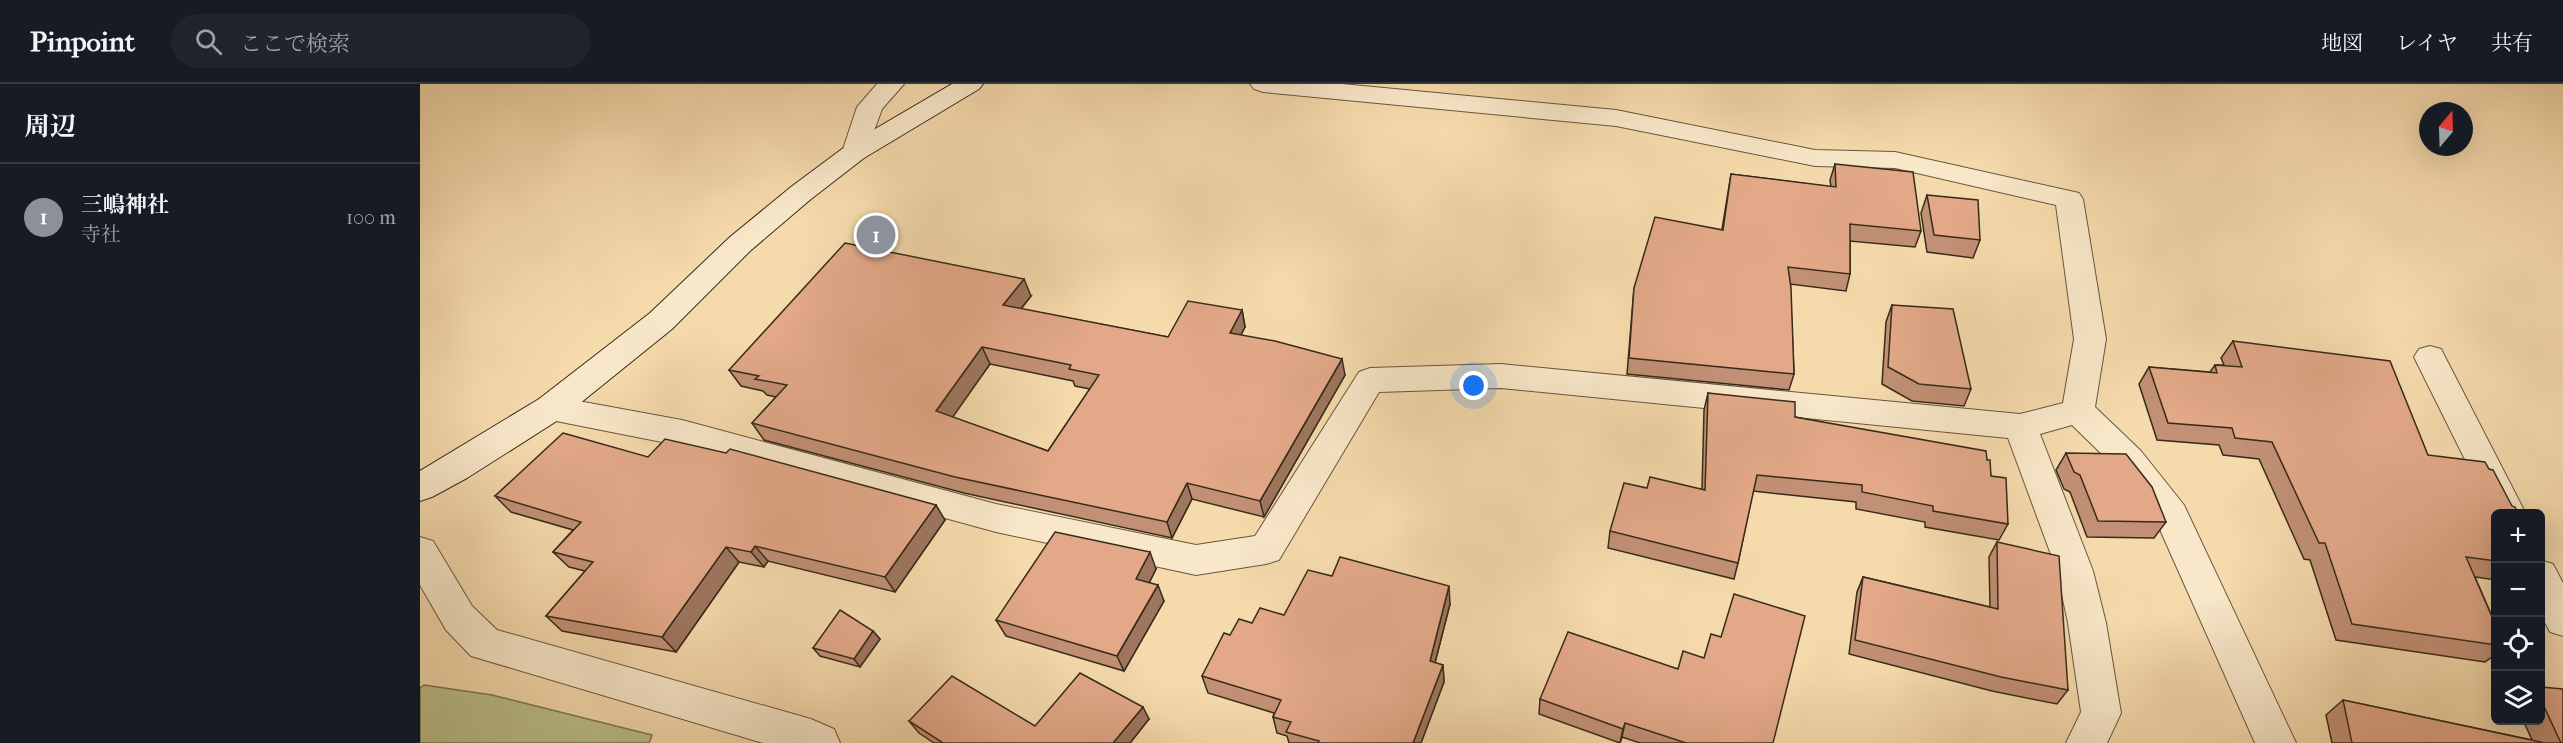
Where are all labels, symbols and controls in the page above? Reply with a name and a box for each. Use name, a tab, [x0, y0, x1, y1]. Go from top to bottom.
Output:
search box	[171, 14, 591, 68]
text: Pinpoint	[30, 25, 135, 58]
icon: search	[192, 25, 225, 58]
text: ここで検索	[240, 31, 350, 57]
text: 地図	[2321, 31, 2363, 55]
text: レイヤ	[2396, 31, 2458, 55]
text: 共有	[2491, 31, 2533, 55]
north arrow	[2419, 102, 2473, 156]
text: 周辺	[24, 111, 76, 142]
text: 三嶋神社	[81, 192, 169, 218]
text: 1	[40, 206, 47, 229]
text: 100 m	[346, 206, 396, 229]
pin: 1	[856, 212, 896, 258]
text: 寺社	[81, 223, 121, 246]
your location	[1459, 371, 1488, 400]
map controls	[2491, 509, 2545, 725]
button: +	[2491, 509, 2545, 563]
button: −	[2491, 563, 2545, 617]
button: locate	[2491, 617, 2545, 671]
button: layers	[2491, 671, 2545, 725]

